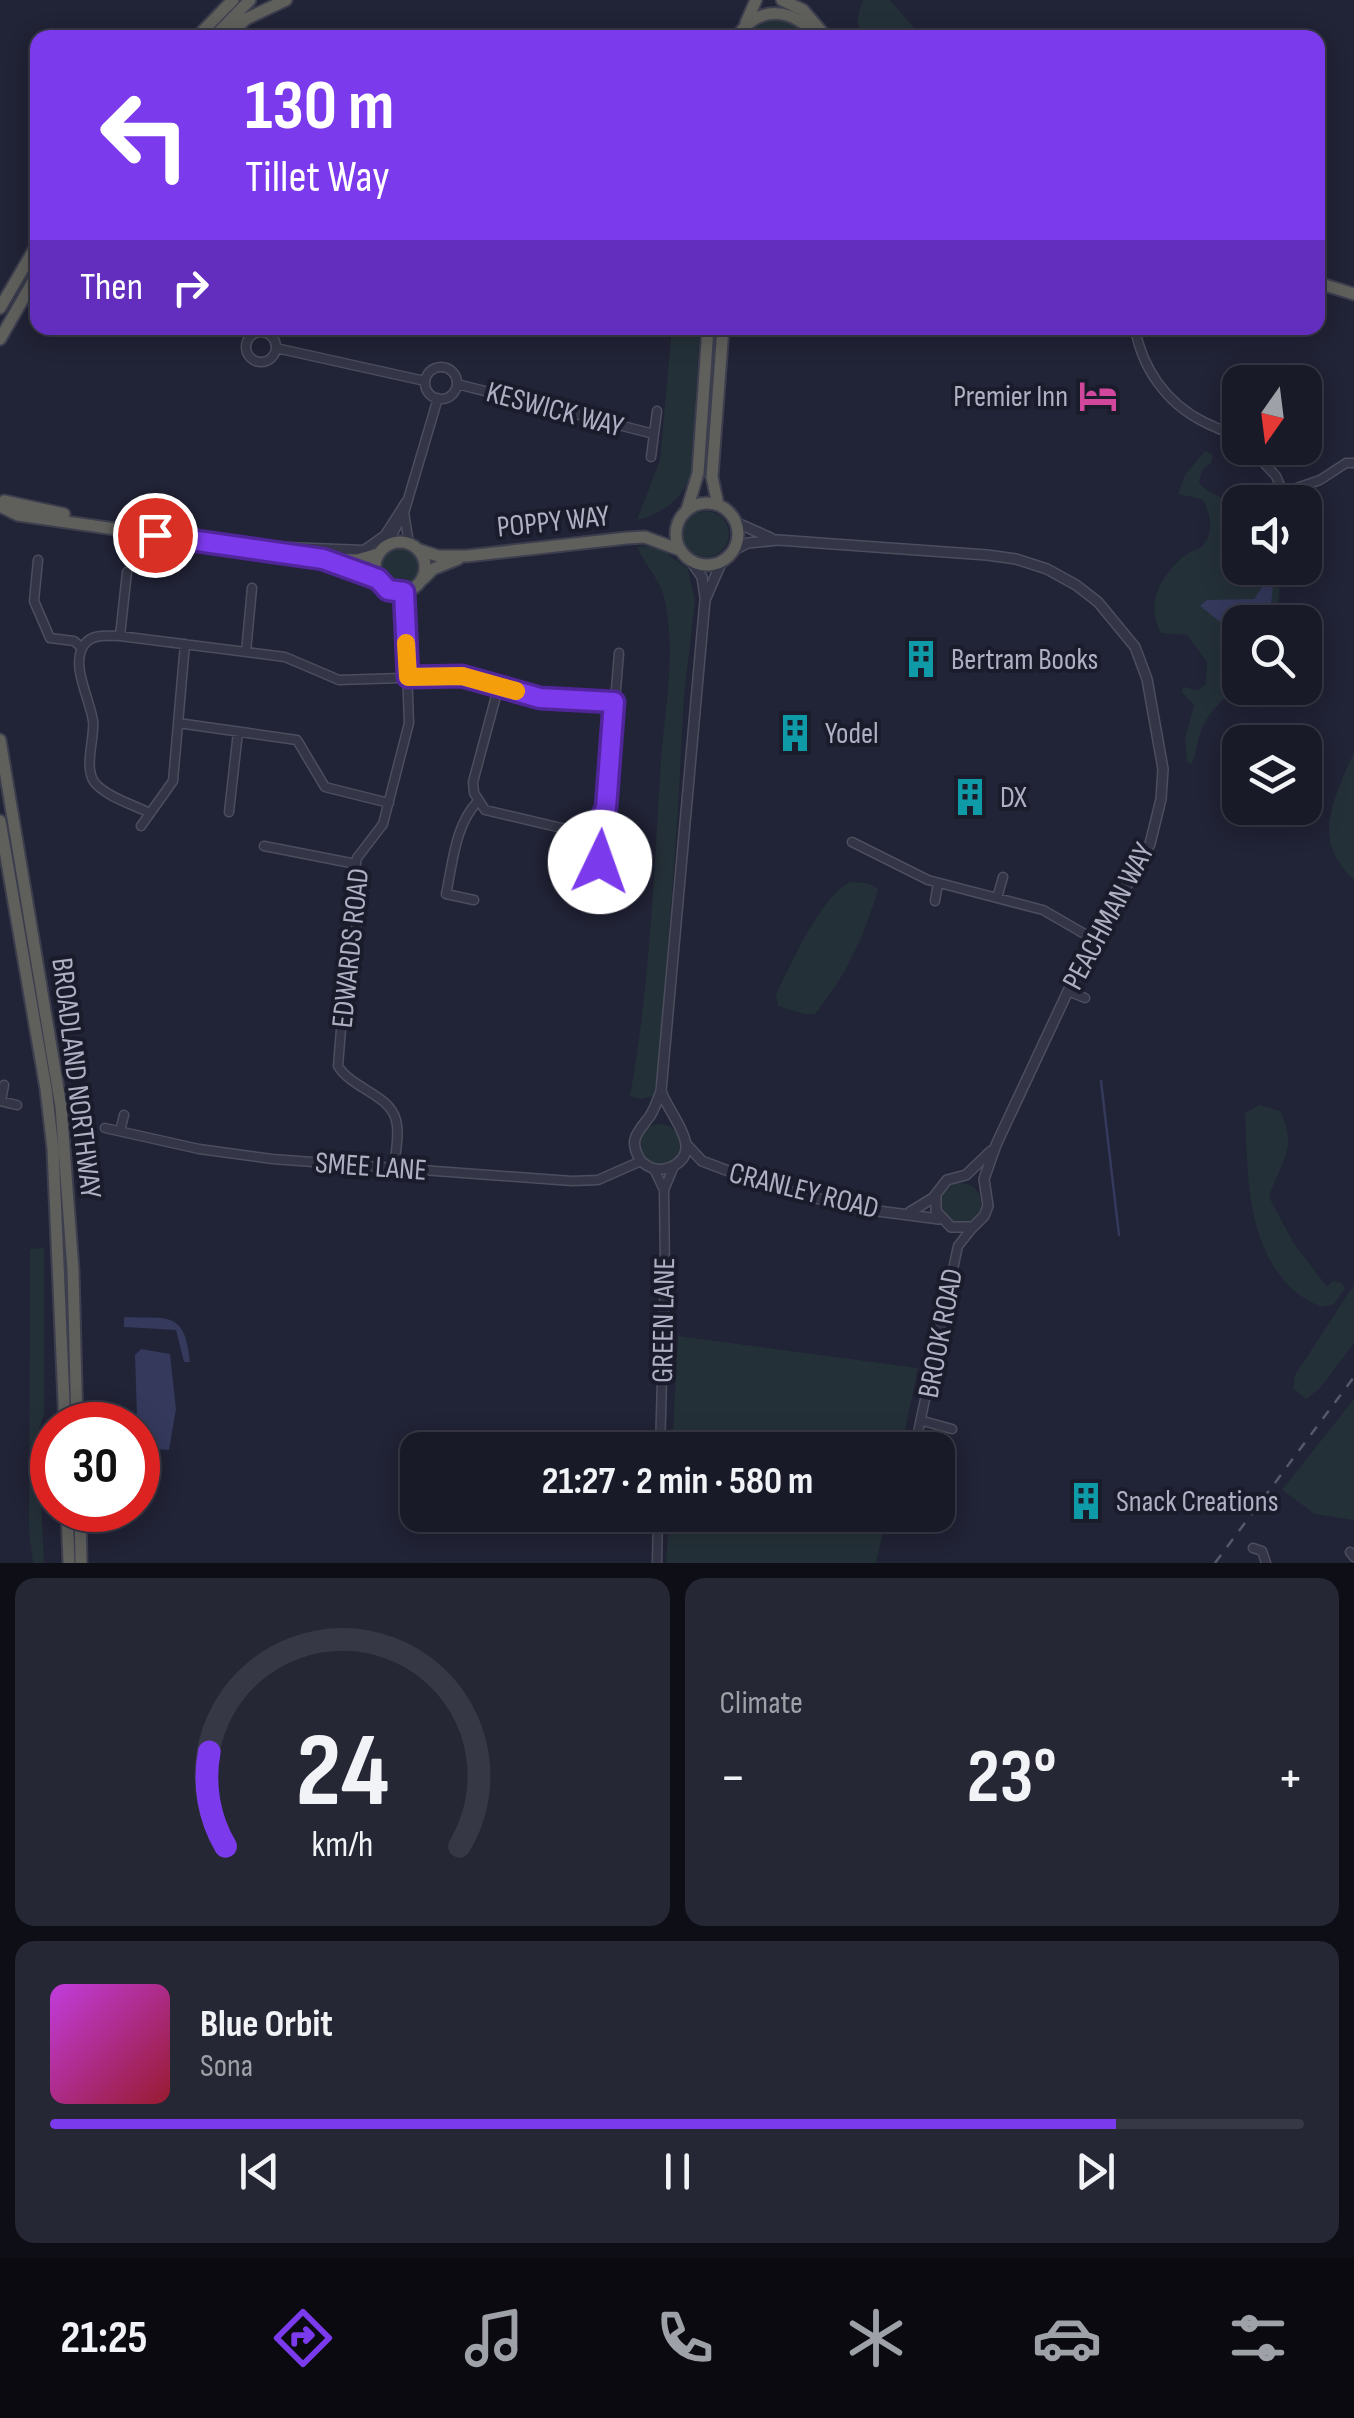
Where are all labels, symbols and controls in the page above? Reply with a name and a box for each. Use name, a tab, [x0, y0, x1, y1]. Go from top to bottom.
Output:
text: 130 m	[245, 65, 394, 149]
icon: left	[80, 70, 210, 200]
text: Tillet Way	[245, 150, 390, 205]
icon: right	[163, 260, 218, 315]
text: Then	[80, 265, 143, 310]
north arrow	[1222, 365, 1322, 465]
map controls	[1222, 365, 1322, 825]
street label: KESWICK WAY	[482, 374, 628, 446]
hotel icon: Premier Inn	[1077, 375, 1119, 417]
place label: Premier Inn	[953, 379, 1068, 415]
button: sound	[1222, 485, 1322, 585]
pin	[113, 493, 198, 578]
street label: POPPY WAY	[495, 498, 612, 546]
icon: arrive	[128, 508, 183, 563]
button: search	[1222, 605, 1322, 705]
building icon: Bertram Books	[900, 638, 942, 680]
place label: Bertram Books	[951, 642, 1098, 678]
building icon: Yodel	[774, 712, 816, 754]
place label: Yodel	[825, 716, 879, 752]
button: layers	[1222, 725, 1322, 825]
building icon: DX	[949, 776, 991, 818]
place label: DX	[1000, 780, 1027, 816]
position arrow	[548, 810, 652, 914]
street label: PEACHMAN WAY	[1055, 837, 1163, 996]
street label: EDWARDS ROAD	[325, 866, 377, 1030]
street label: BROADLAND NORTHWAY	[43, 956, 109, 1201]
street label: SMEE LANE	[314, 1145, 428, 1189]
street label: CRANLEY ROAD	[725, 1155, 882, 1227]
street label: GREEN LANE	[645, 1257, 683, 1383]
street label: BROOK ROAD	[911, 1266, 971, 1401]
speed limit sign: 30	[30, 1402, 160, 1532]
text: 21:27 · 2 min · 580 m	[542, 1459, 813, 1504]
building icon: Snack Creations	[1065, 1480, 1107, 1522]
place label: Snack Creations	[1116, 1484, 1278, 1520]
text: Climate	[720, 1684, 803, 1723]
text: 24	[295, 1710, 389, 1835]
text: 23°	[967, 1733, 1057, 1824]
text: −	[720, 1745, 746, 1812]
text: +	[1277, 1745, 1304, 1812]
text: km/h	[311, 1824, 373, 1867]
text: Blue Orbit	[200, 2002, 333, 2047]
text: Sona	[200, 2047, 253, 2086]
icon: previous	[232, 2144, 287, 2199]
icon: pause	[650, 2144, 705, 2199]
icon: next	[1068, 2144, 1123, 2199]
icon: directions	[268, 2303, 338, 2373]
icon: music	[459, 2303, 529, 2373]
icon: phone	[650, 2303, 720, 2373]
icon: climate	[841, 2303, 911, 2373]
icon: car	[1032, 2303, 1102, 2373]
icon: filters	[1223, 2303, 1293, 2373]
text: 21:25	[61, 2311, 147, 2366]

